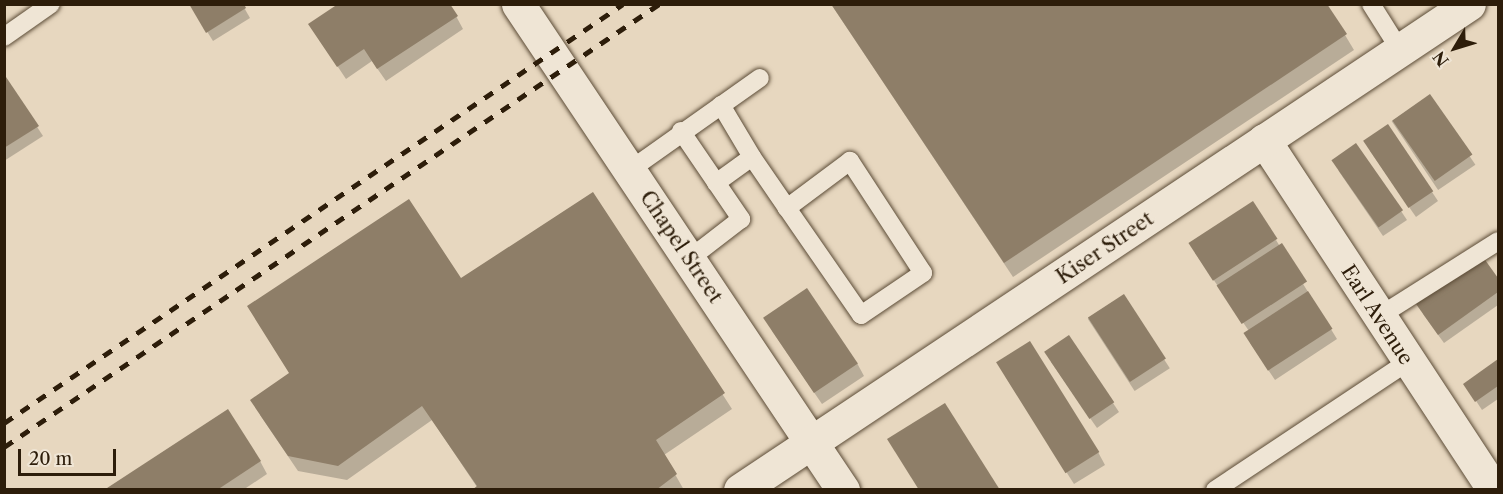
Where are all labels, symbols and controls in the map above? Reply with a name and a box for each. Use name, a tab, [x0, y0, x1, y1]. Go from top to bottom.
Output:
north arrow	[1425, 18, 1485, 78]
text: N	[1429, 47, 1453, 71]
street label: Chapel Street	[635, 186, 727, 308]
street label: Kiser Street	[1052, 207, 1158, 289]
street label: Earl Avenue	[1336, 260, 1418, 370]
scale bar	[21, 437, 118, 475]
text: 20 m	[29, 448, 72, 470]

